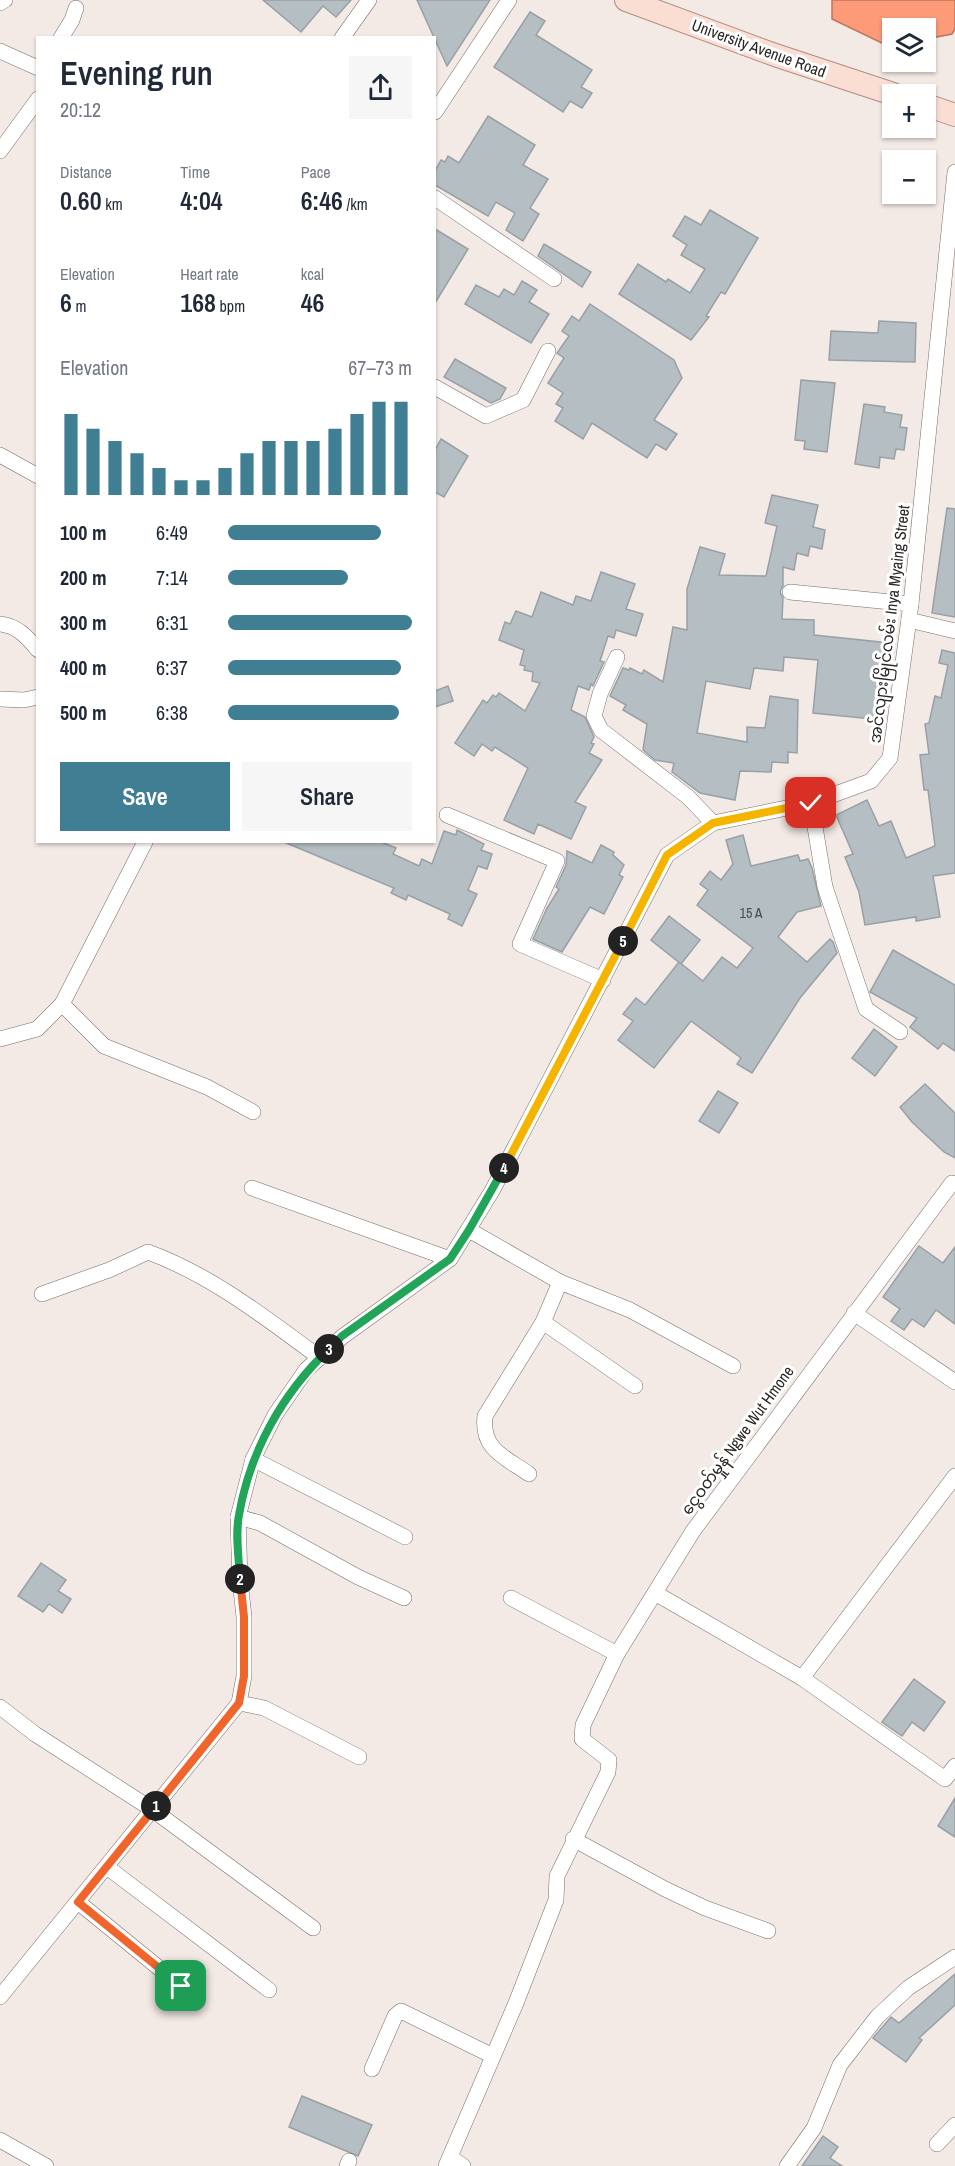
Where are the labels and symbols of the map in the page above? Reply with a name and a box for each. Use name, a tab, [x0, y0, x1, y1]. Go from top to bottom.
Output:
street label: University Avenue Road	[689, 14, 829, 82]
street label: အင်လျားမြိုင်လမ်း Inya Myaing Street	[863, 503, 918, 745]
pin	[785, 777, 836, 828]
house number: 15 A	[740, 904, 763, 922]
pin: 5	[608, 926, 638, 956]
pin: 4	[489, 1153, 519, 1183]
pin: 3	[314, 1334, 344, 1364]
street label: ငွေဝတ်မှုန် Ngwe Wut Hmone	[676, 1361, 801, 1521]
pin: 2	[225, 1564, 255, 1594]
pin: 1	[141, 1791, 171, 1821]
pin	[155, 1960, 206, 2011]

